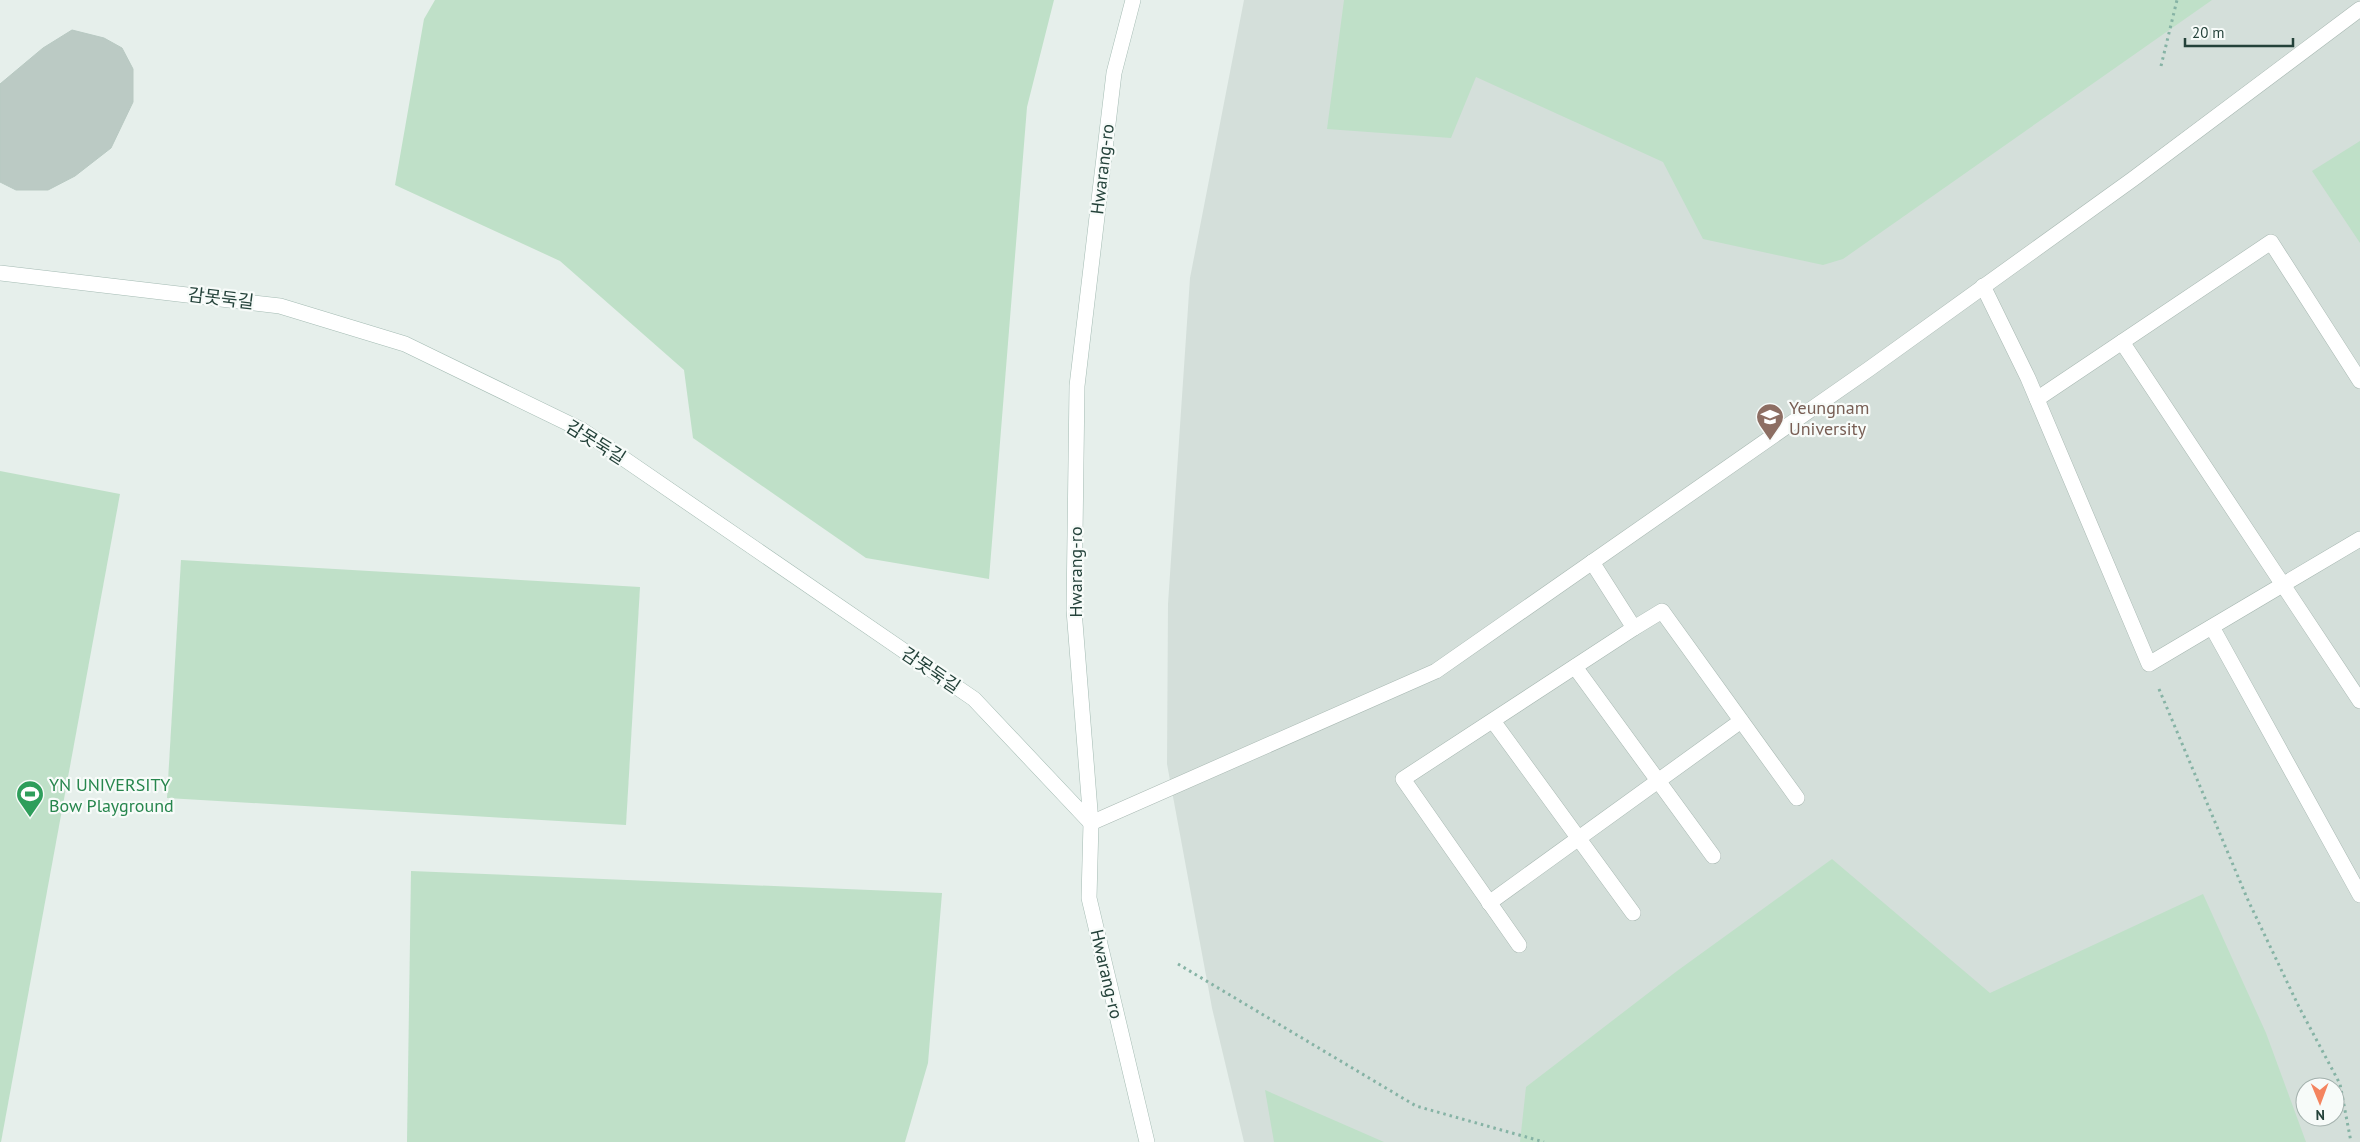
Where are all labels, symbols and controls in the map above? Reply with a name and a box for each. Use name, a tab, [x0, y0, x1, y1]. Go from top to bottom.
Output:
scale bar	[2185, 15, 2292, 47]
text: 20 m	[2192, 23, 2225, 42]
street label: Hwarang-ro	[1085, 122, 1119, 216]
street label: 감못둑길	[187, 283, 255, 313]
place label: Yeungnam University	[1789, 396, 1869, 440]
school or university icon: Yeungnam University	[1755, 402, 1785, 441]
street label: 감못둑길	[562, 415, 630, 469]
street label: Hwarang-ro	[1064, 526, 1087, 618]
street label: 감못둑길	[897, 642, 965, 698]
place label: YN UNIVERSITY Bow Playground	[49, 773, 174, 817]
sports icon: YN UNIVERSITY Bow Playground	[15, 779, 45, 818]
street label: Hwarang-ro	[1086, 927, 1128, 1021]
north arrow	[2295, 1077, 2345, 1127]
text: N	[2315, 1106, 2325, 1124]

